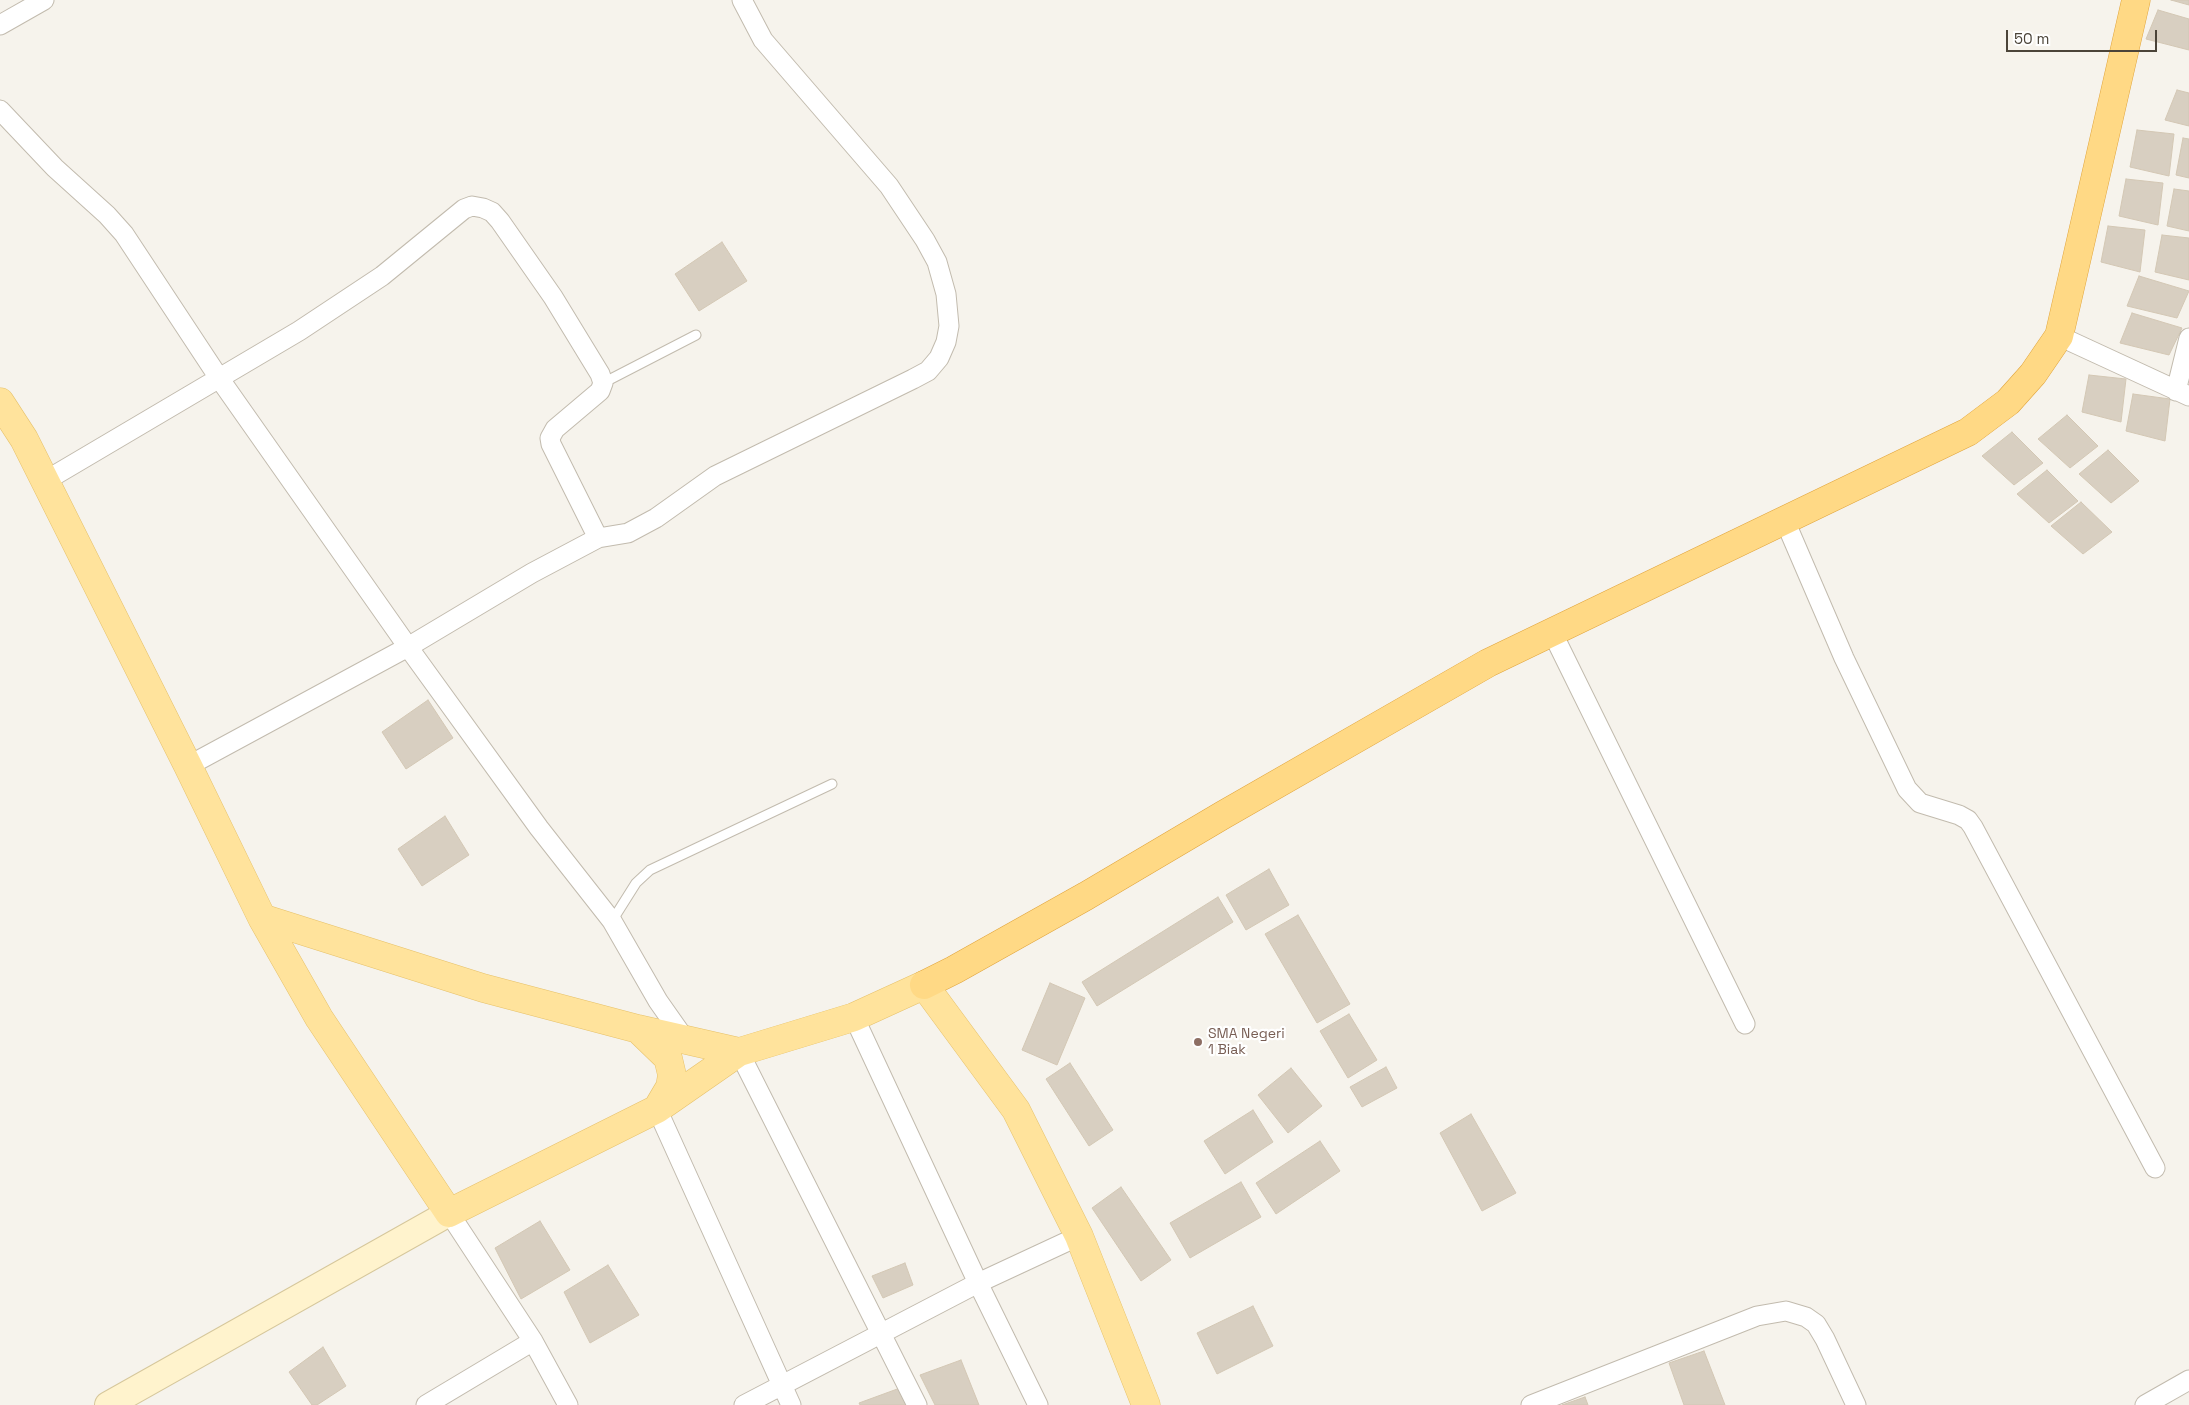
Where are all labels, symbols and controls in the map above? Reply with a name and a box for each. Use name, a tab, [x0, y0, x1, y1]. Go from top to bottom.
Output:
scale bar	[2009, 20, 2160, 52]
text: 50 m	[2014, 29, 2049, 48]
place label: SMA Negeri 1 Biak	[1208, 1026, 1285, 1058]
marker: SMA Negeri 1 Biak	[1192, 1036, 1204, 1048]

